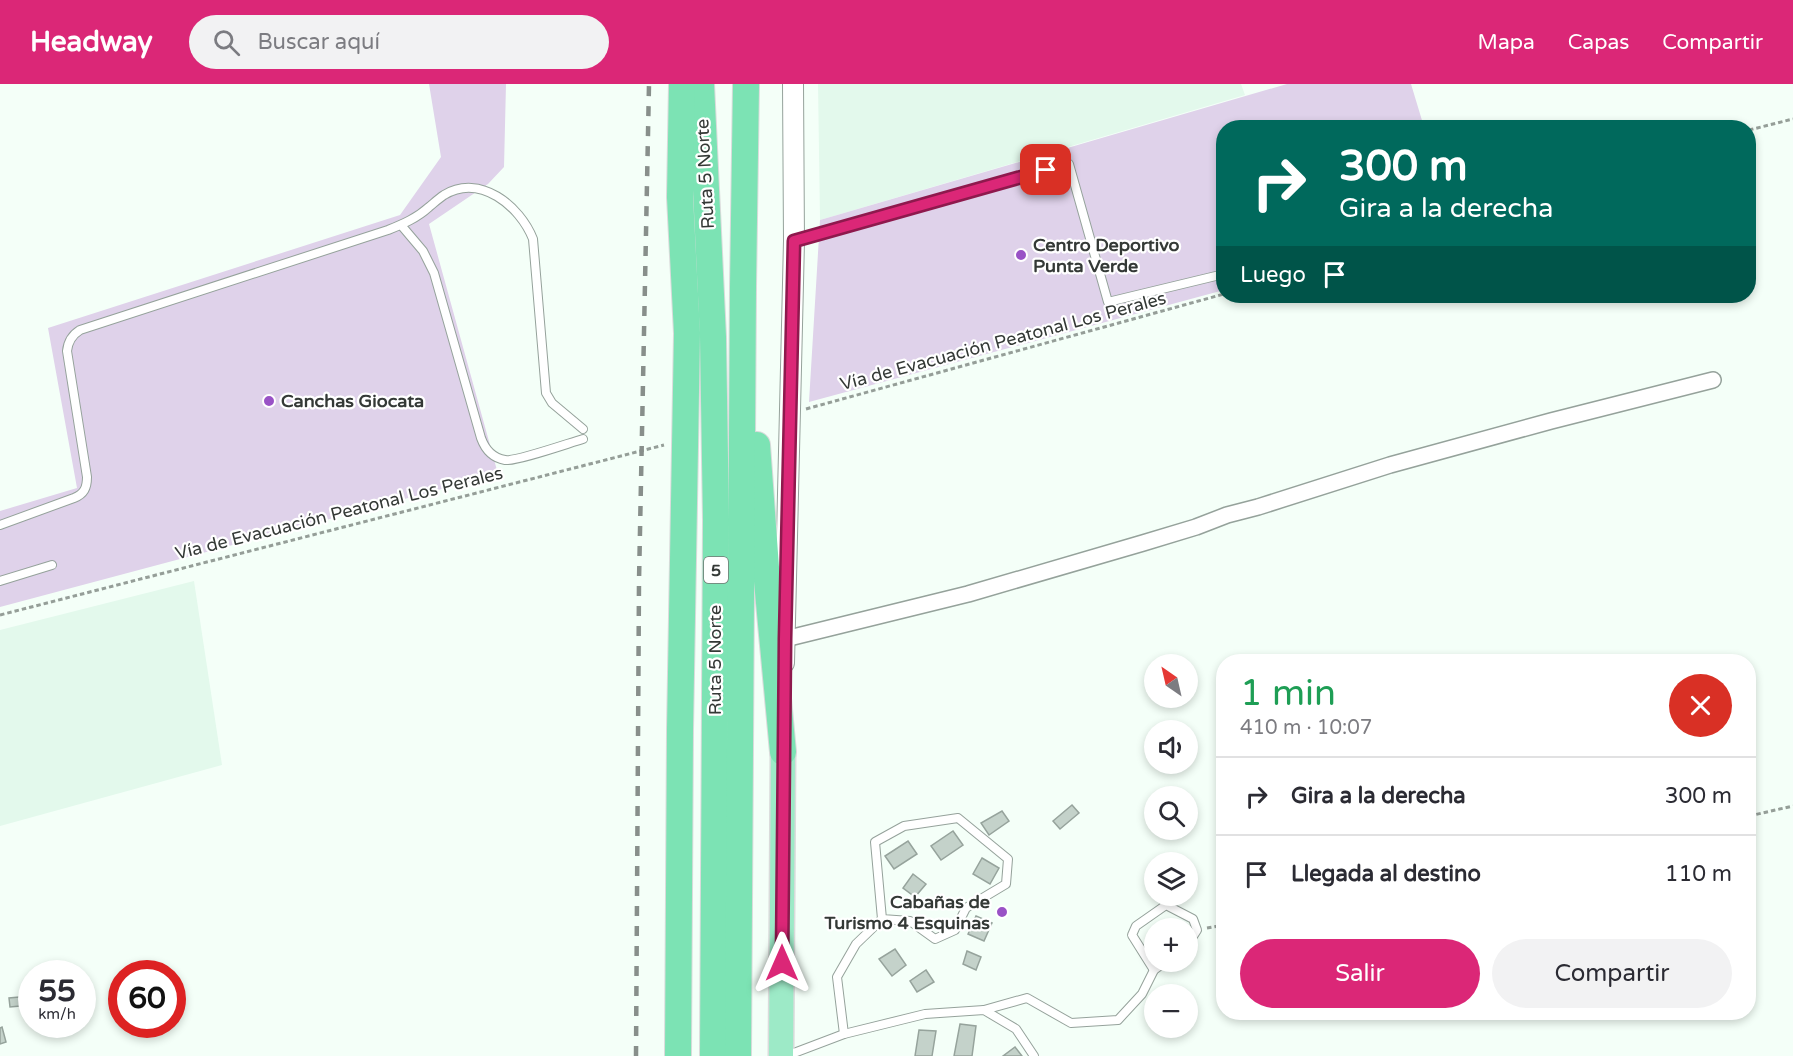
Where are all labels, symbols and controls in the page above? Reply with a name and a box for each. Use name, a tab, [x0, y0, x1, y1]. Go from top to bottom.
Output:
search box	[189, 15, 609, 69]
text: Headway	[30, 25, 153, 59]
icon: search	[210, 26, 243, 59]
text: Buscar aquí	[258, 29, 380, 55]
text: Mapa	[1478, 30, 1535, 55]
text: Capas	[1568, 30, 1629, 55]
text: Compartir	[1662, 30, 1763, 55]
street label: Ruta 5 Norte	[691, 118, 719, 230]
text: 300 m	[1339, 141, 1468, 192]
pin	[1020, 144, 1071, 195]
icon: right	[1240, 144, 1318, 222]
icon: arrive	[1029, 153, 1062, 186]
text: Gira a la derecha	[1339, 192, 1553, 225]
place label: Centro Deportivo Punta Verde	[1033, 234, 1180, 277]
marker: Centro Deportivo Punta Verde	[1014, 248, 1028, 262]
icon: arrive	[1318, 258, 1351, 291]
text: Luego	[1240, 262, 1306, 288]
street label: Vía de Evacuación Peatonal Los Perales	[838, 287, 1168, 395]
place label: Canchas Giocata	[281, 390, 424, 412]
marker: Canchas Giocata	[262, 394, 276, 408]
street label: Vía de Evacuación Peatonal Los Perales	[173, 462, 505, 564]
road number: 5	[704, 557, 728, 583]
street label: Ruta 5 Norte	[704, 605, 726, 715]
north arrow	[1144, 654, 1198, 708]
map controls	[1144, 654, 1198, 1038]
text: 1 min	[1240, 672, 1336, 715]
button: close	[1669, 674, 1732, 737]
text: 410 m · 10:07	[1240, 716, 1372, 740]
button: sound	[1144, 720, 1198, 774]
icon: right	[1240, 780, 1273, 813]
text: Gira a la derecha	[1291, 783, 1466, 809]
text: 300 m	[1665, 783, 1732, 809]
button: search	[1144, 786, 1198, 840]
button: layers	[1144, 852, 1198, 906]
icon: arrive	[1240, 858, 1273, 891]
text: Llegada al destino	[1291, 861, 1481, 887]
text: 110 m	[1665, 861, 1732, 887]
place label: Cabañas de Turismo 4 Esquinas	[823, 891, 990, 934]
marker: Cabañas de Turismo 4 Esquinas	[995, 905, 1009, 919]
button: +	[1144, 918, 1198, 972]
position arrow	[750, 931, 814, 995]
button: Salir	[1240, 939, 1480, 1008]
button: Compartir	[1492, 939, 1732, 1008]
speed limit sign: 60	[108, 960, 186, 1038]
text: 55	[38, 973, 76, 1010]
button: −	[1144, 984, 1198, 1038]
text: km/h	[38, 1005, 76, 1023]

